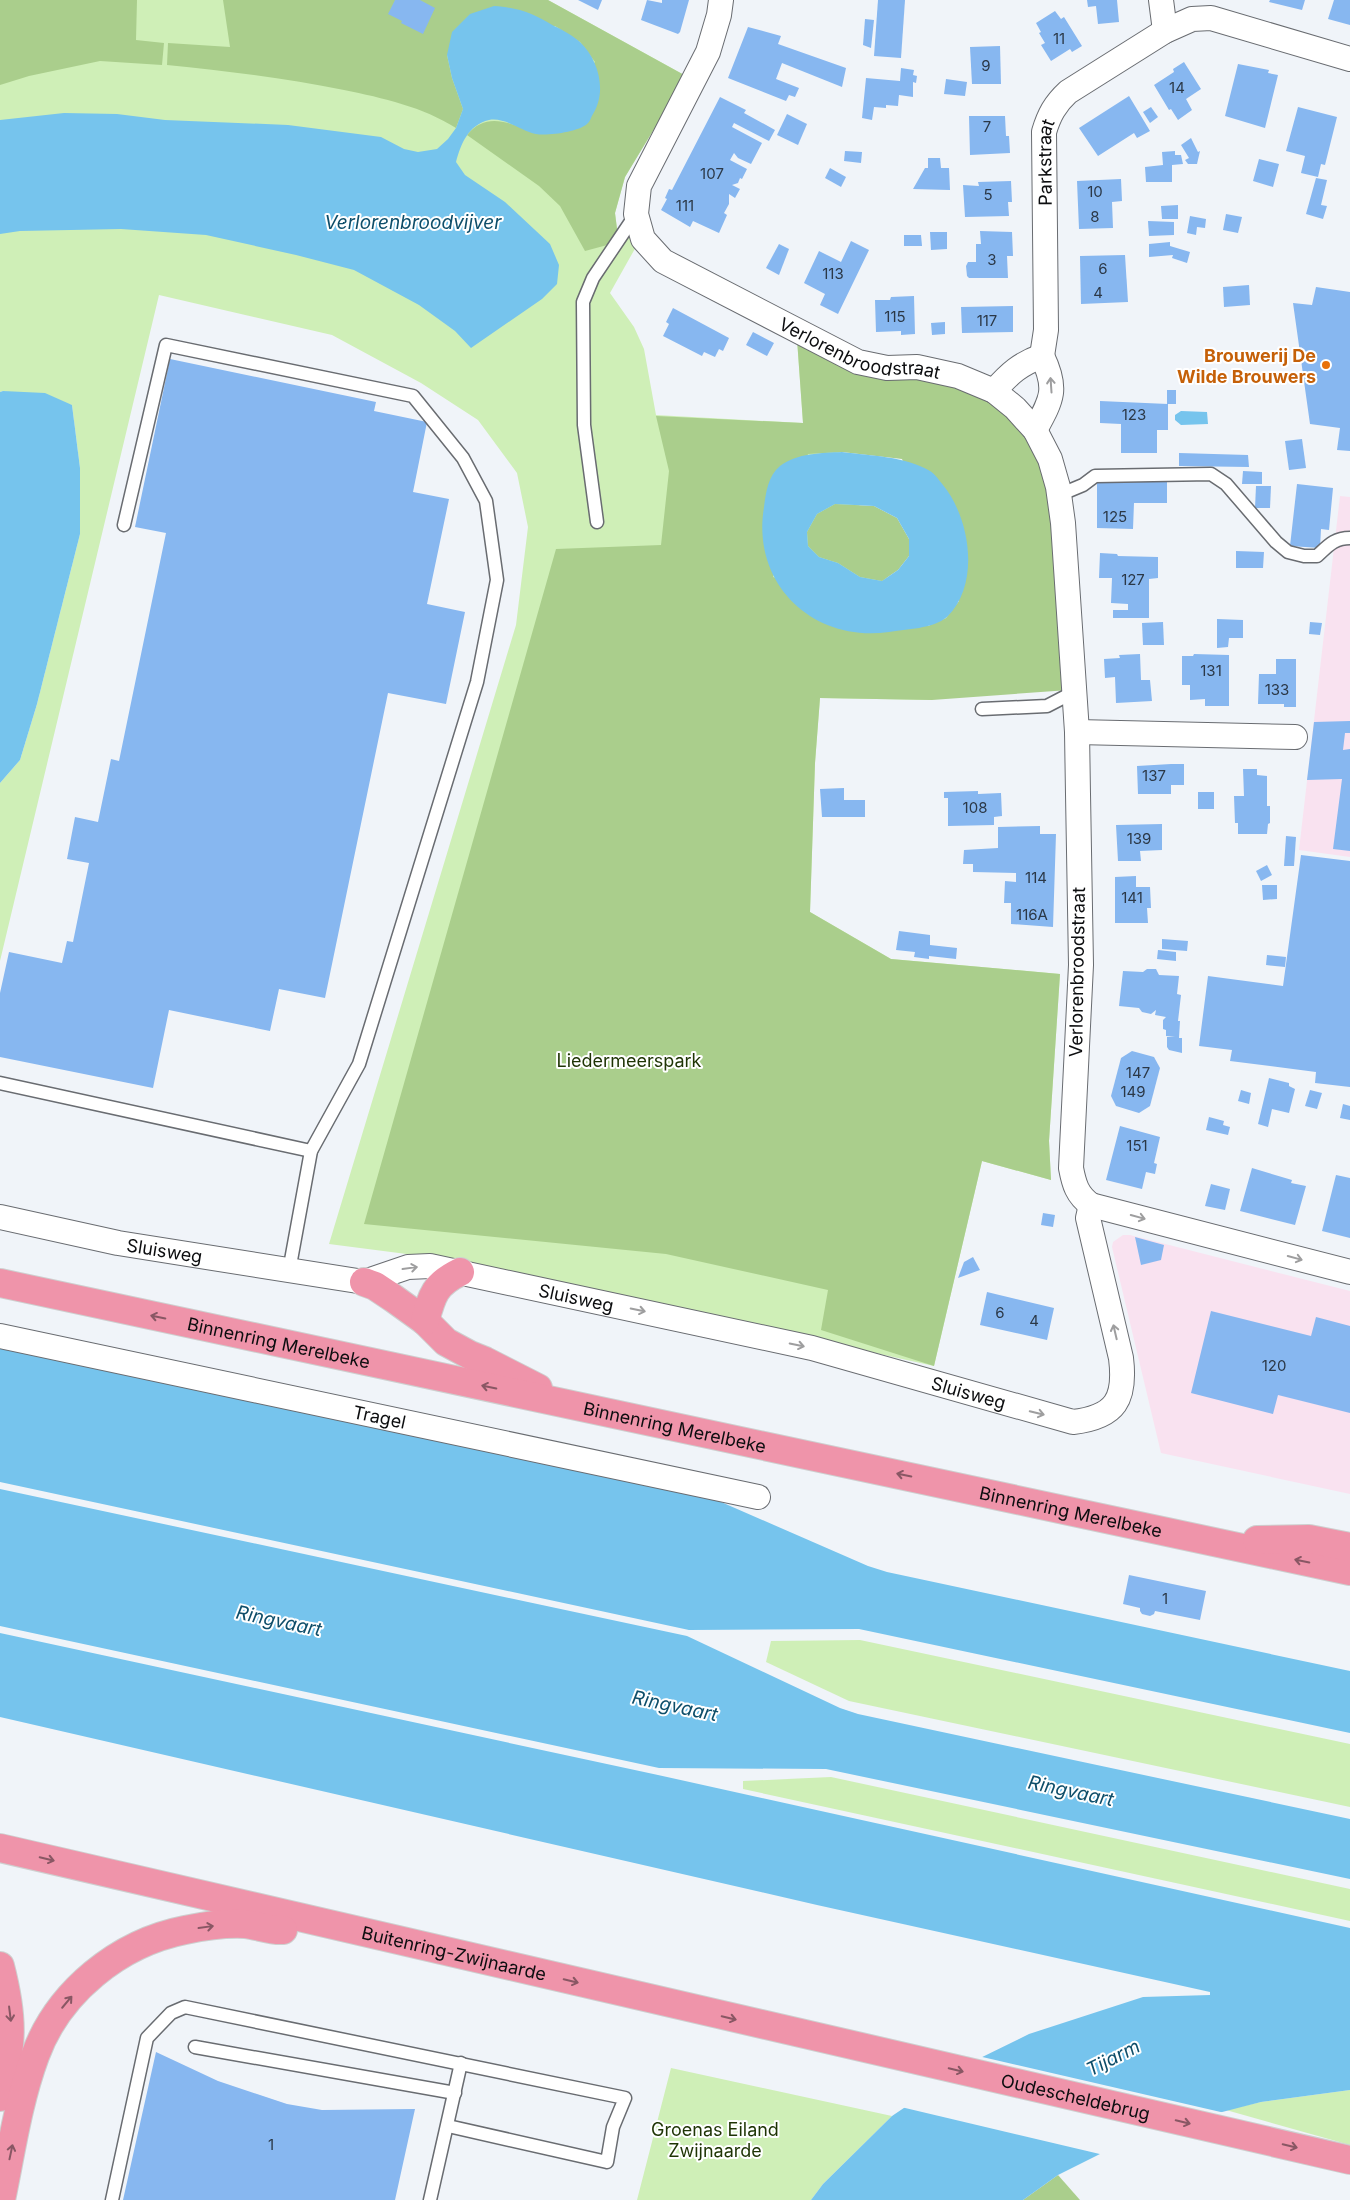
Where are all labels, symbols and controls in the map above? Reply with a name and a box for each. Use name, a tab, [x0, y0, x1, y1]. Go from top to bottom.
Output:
house number: 11	[1053, 29, 1065, 48]
house number: 9	[981, 56, 991, 75]
house number: 14	[1169, 78, 1185, 97]
street label: Parkstraat	[1033, 116, 1058, 206]
house number: 7	[983, 117, 991, 136]
house number: 107	[700, 164, 724, 183]
house number: 10	[1087, 182, 1103, 201]
house number: 5	[983, 185, 993, 204]
house number: 111	[676, 196, 694, 215]
house number: 8	[1090, 207, 1100, 226]
water label: Verlorenbroodvijver	[325, 211, 502, 234]
house number: 3	[987, 250, 997, 269]
house number: 6	[1098, 259, 1108, 278]
house number: 113	[822, 264, 844, 283]
house number: 4	[1093, 283, 1103, 302]
house number: 115	[884, 307, 906, 326]
house number: 117	[977, 311, 997, 330]
street label: Verlorenbroodstraat	[776, 313, 942, 382]
place label: Brouwerij De Wilde Brouwers	[1177, 345, 1316, 387]
marker: Brouwerij De Wilde Brouwers	[1320, 359, 1332, 371]
one-way arrow	[1046, 377, 1055, 393]
house number: 123	[1122, 405, 1146, 424]
house number: 125	[1103, 507, 1127, 526]
house number: 127	[1121, 570, 1145, 589]
house number: 131	[1200, 661, 1222, 680]
house number: 133	[1265, 680, 1289, 699]
house number: 137	[1142, 766, 1166, 785]
house number: 108	[963, 798, 987, 817]
house number: 139	[1127, 829, 1151, 848]
house number: 114	[1025, 868, 1047, 887]
street label: Verlorenbroodstraat	[1065, 887, 1089, 1057]
house number: 141	[1121, 888, 1143, 907]
house number: 116A	[1016, 905, 1048, 924]
park label: Liedermeerspark	[557, 1050, 702, 1071]
house number: 147	[1126, 1063, 1150, 1082]
house number: 149	[1120, 1082, 1146, 1101]
house number: 151	[1126, 1136, 1148, 1155]
one-way arrow	[1130, 1213, 1146, 1222]
street label: Sluisweg	[125, 1234, 204, 1267]
one-way arrow	[1287, 1254, 1303, 1263]
one-way arrow	[402, 1263, 418, 1273]
street label: Sluisweg	[537, 1279, 616, 1316]
house number: 6	[995, 1303, 1005, 1322]
one-way arrow	[630, 1306, 646, 1315]
house number: 4	[1029, 1311, 1039, 1330]
one-way arrow	[151, 1312, 167, 1321]
street label: Binnenring Merelbeke	[185, 1313, 372, 1372]
one-way arrow	[1110, 1324, 1119, 1340]
one-way arrow	[788, 1341, 804, 1350]
house number: 120	[1262, 1356, 1286, 1375]
street label: Sluisweg	[929, 1372, 1008, 1413]
one-way arrow	[481, 1382, 497, 1391]
street label: Binnenring Merelbeke	[581, 1397, 768, 1457]
street label: Tragel	[351, 1401, 408, 1432]
one-way arrow	[1029, 1409, 1045, 1418]
one-way arrow	[897, 1470, 913, 1479]
street label: Binnenring Merelbeke	[978, 1482, 1164, 1541]
one-way arrow	[1295, 1556, 1311, 1565]
house number: 1	[1162, 1589, 1168, 1608]
water label: Ringvaart	[234, 1601, 325, 1641]
water label: Ringvaart	[630, 1686, 721, 1726]
water label: Ringvaart	[1026, 1771, 1117, 1811]
one-way arrow	[39, 1855, 55, 1864]
one-way arrow	[198, 1921, 214, 1931]
street label: Buitenring-Zwijnaarde	[360, 1921, 548, 1984]
one-way arrow	[562, 1977, 578, 1986]
one-way arrow	[62, 1996, 73, 2009]
one-way arrow	[5, 2005, 15, 2021]
one-way arrow	[721, 2014, 737, 2023]
water label: Tijarm	[1082, 2035, 1144, 2081]
one-way arrow	[947, 2066, 963, 2075]
street label: Oudescheldebrug	[999, 2069, 1152, 2124]
one-way arrow	[1174, 2118, 1190, 2127]
park label: Groenas Eiland Zwijnaarde	[651, 2119, 779, 2161]
house number: 1	[268, 2135, 274, 2154]
one-way arrow	[1281, 2142, 1297, 2151]
one-way arrow	[7, 2145, 16, 2161]

